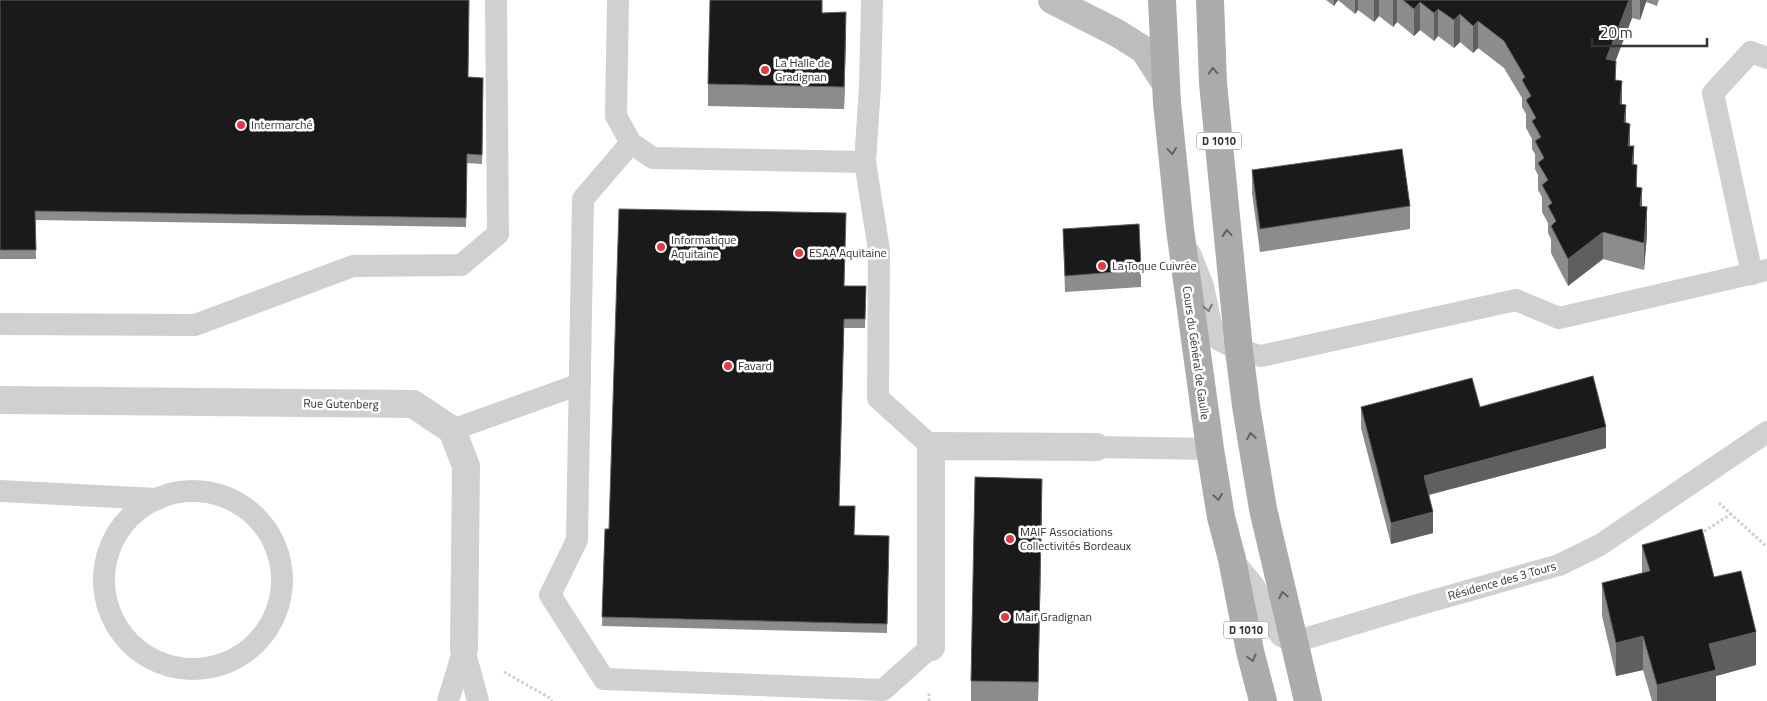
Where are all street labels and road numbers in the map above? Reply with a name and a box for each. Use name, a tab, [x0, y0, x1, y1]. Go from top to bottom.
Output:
road number: D 1010	[1196, 132, 1242, 150]
street label: Cours du Général de Gaulle	[1178, 285, 1215, 421]
street label: Rue Gutenberg	[303, 393, 379, 414]
street label: Résidence des 3 Tours	[1445, 556, 1559, 605]
road number: D 1010	[1224, 622, 1268, 638]

